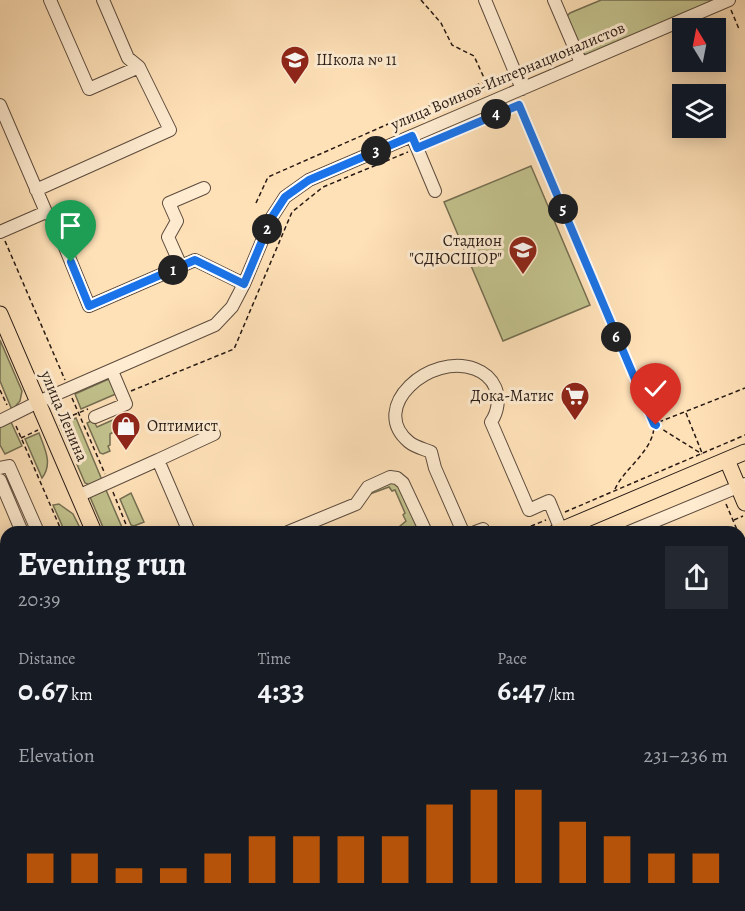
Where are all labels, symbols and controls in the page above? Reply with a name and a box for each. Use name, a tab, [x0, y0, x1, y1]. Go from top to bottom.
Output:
street label: улица Воинов-Интернационалистов	[387, 17, 628, 136]
north arrow	[672, 18, 726, 72]
map controls	[672, 18, 726, 138]
school or university icon: Школа № 11	[279, 44, 311, 86]
place label: Школа № 11	[316, 49, 397, 71]
button: layers	[672, 84, 726, 138]
pin: 4	[481, 99, 511, 129]
text: 4	[492, 103, 500, 125]
pin: 3	[361, 136, 391, 166]
text: 3	[373, 140, 379, 162]
pin: 5	[548, 194, 578, 224]
text: 5	[560, 198, 566, 220]
pin	[45, 200, 96, 262]
icon: arrive	[54, 209, 87, 242]
pin: 2	[252, 214, 282, 244]
text: 2	[263, 218, 271, 240]
place label: Стадион "СДЮСШОР"	[409, 230, 502, 270]
school or university icon: Стадион "СДЮСШОР"	[507, 234, 539, 276]
pin: 1	[158, 255, 188, 285]
text: 1	[170, 259, 176, 281]
pin: 6	[601, 322, 631, 352]
text: 6	[612, 326, 620, 348]
pin	[630, 363, 681, 425]
street label: улица Ленина	[35, 366, 93, 465]
icon: check	[639, 372, 672, 405]
supermarket icon: Дока-Матис	[559, 380, 591, 422]
place label: Дока-Матис	[471, 385, 554, 407]
shop icon: Оптимист	[110, 410, 142, 452]
place label: Оптимист	[147, 415, 218, 437]
text: Evening run	[18, 541, 187, 586]
button: share	[665, 546, 728, 609]
text: 20:39	[18, 586, 60, 613]
text: Distance	[18, 648, 75, 670]
text: Time	[258, 648, 291, 670]
text: Pace	[497, 648, 527, 670]
text: 0.67	[18, 670, 68, 710]
text: 4:33	[258, 670, 305, 710]
text: 6:47	[497, 670, 545, 710]
text: km	[68, 684, 93, 706]
text: /km	[545, 684, 575, 706]
text: Elevation	[18, 742, 95, 769]
text: 231–236 m	[644, 742, 728, 769]

